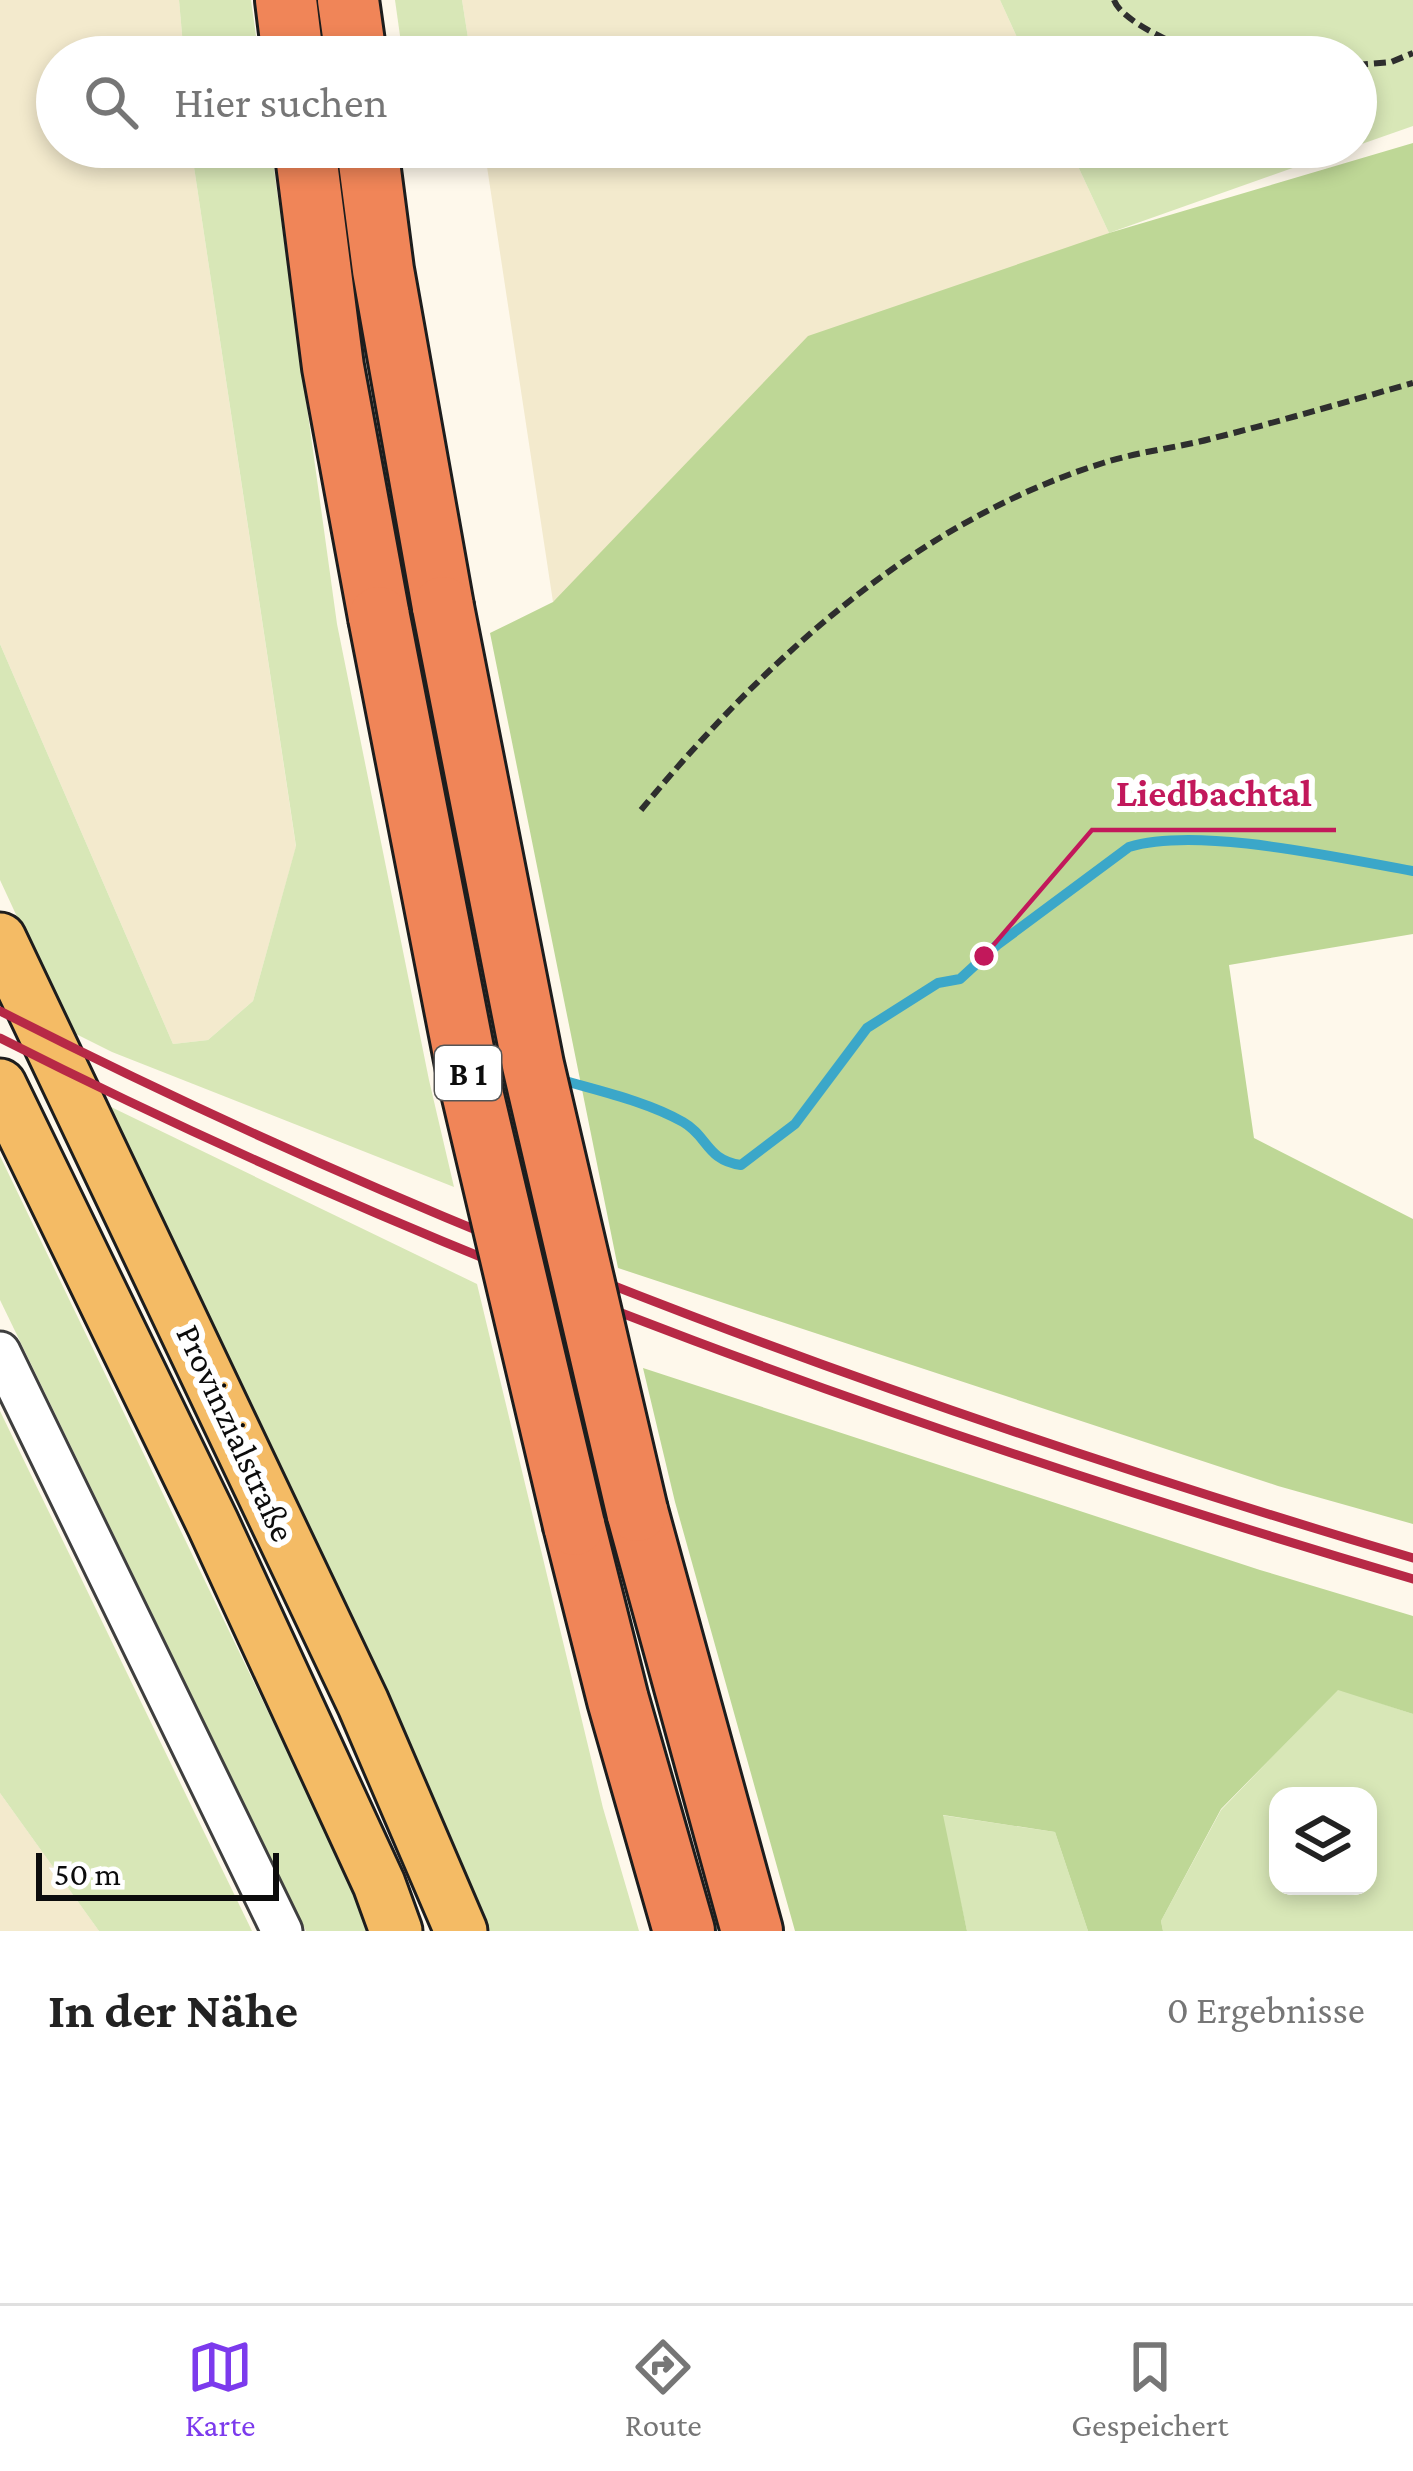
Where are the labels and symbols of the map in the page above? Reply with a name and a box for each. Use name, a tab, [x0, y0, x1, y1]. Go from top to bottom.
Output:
callout: Liedbachtal	[1092, 755, 1336, 830]
text: Liedbachtal	[1116, 771, 1312, 814]
road number: B 1	[435, 1046, 501, 1100]
street label: Provinzialstraße	[168, 1318, 304, 1548]
scale bar	[36, 1847, 279, 1900]

